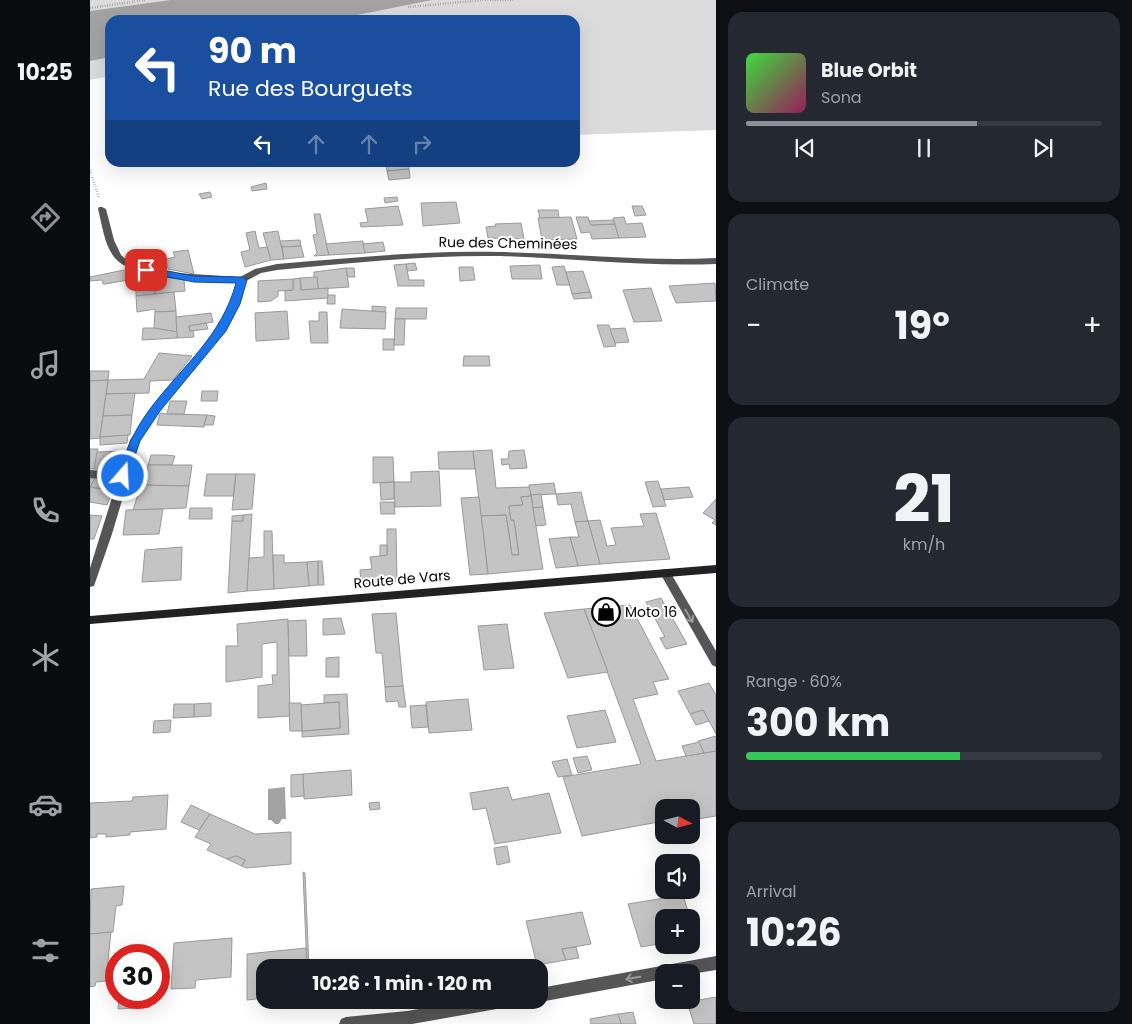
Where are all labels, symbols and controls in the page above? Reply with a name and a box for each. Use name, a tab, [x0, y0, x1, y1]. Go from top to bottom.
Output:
text: 90 m	[208, 26, 297, 75]
icon: left	[125, 35, 190, 100]
text: 10:25	[17, 57, 73, 88]
text: Blue Orbit	[821, 57, 917, 84]
text: Rue des Bourguets	[208, 73, 413, 104]
text: Sona	[821, 86, 862, 109]
icon: left	[249, 130, 277, 158]
icon: ahead	[302, 130, 330, 158]
icon: ahead	[355, 130, 383, 158]
icon: right	[408, 130, 436, 158]
icon: previous	[791, 134, 819, 162]
icon: pause	[910, 134, 938, 162]
icon: next	[1029, 134, 1057, 162]
icon: directions	[28, 200, 63, 235]
street label: Rue des Cheminées	[438, 232, 578, 254]
pin	[125, 249, 167, 291]
icon: arrive	[132, 256, 160, 284]
text: Climate	[746, 273, 809, 296]
text: 19°	[895, 299, 950, 352]
text: −	[746, 306, 761, 345]
text: +	[1083, 306, 1102, 345]
icon: music	[28, 347, 63, 382]
position arrow	[96, 449, 148, 501]
text: 21	[893, 454, 955, 545]
icon: phone	[28, 493, 63, 528]
text: km/h	[903, 533, 945, 556]
street label: Route de Vars	[353, 565, 451, 593]
shop icon: Moto 16	[591, 597, 621, 627]
place label: Moto 16	[625, 602, 677, 622]
one-way arrow	[684, 609, 694, 624]
icon: climate	[28, 640, 63, 675]
text: Range · 60%	[746, 670, 842, 693]
text: 300 km	[746, 696, 890, 749]
icon: car	[28, 787, 63, 822]
north arrow	[655, 799, 700, 844]
map controls	[655, 799, 700, 1009]
button: sound	[655, 854, 700, 899]
text: Arrival	[746, 880, 796, 903]
text: 10:26	[746, 906, 842, 959]
button: +	[655, 909, 700, 954]
icon: filters	[28, 933, 63, 968]
speed limit sign: 30	[105, 944, 170, 1009]
button: −	[655, 964, 700, 1009]
text: 10:26 · 1 min · 120 m	[312, 970, 492, 997]
one-way arrow	[626, 973, 642, 983]

